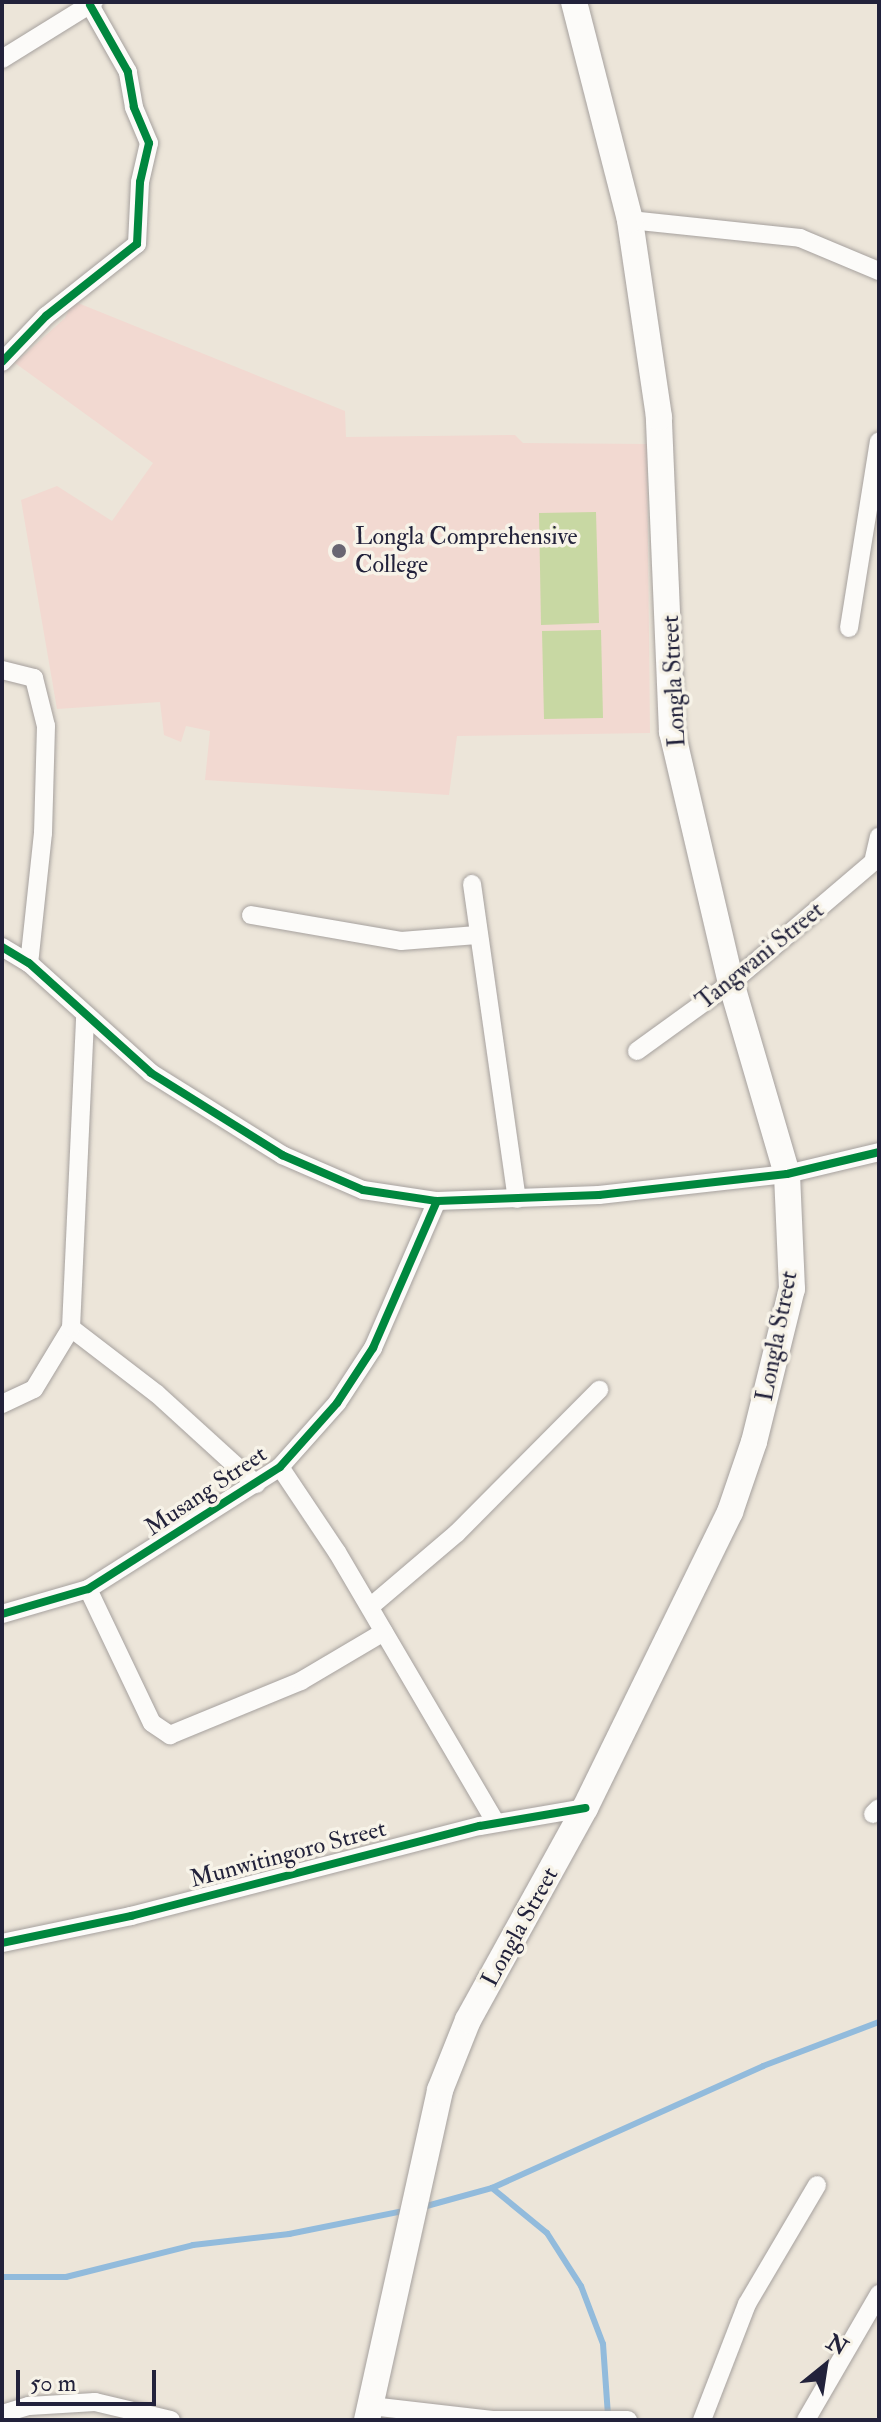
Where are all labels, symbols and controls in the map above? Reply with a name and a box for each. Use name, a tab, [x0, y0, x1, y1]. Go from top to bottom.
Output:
place label: Longla Comprehensive College	[355, 523, 578, 579]
marker: Longla Comprehensive College	[330, 542, 348, 560]
street label: Longla Street	[656, 614, 692, 748]
street label: Tangwani Street	[691, 896, 829, 1016]
street label: Longla Street	[750, 1268, 804, 1404]
street label: Musang Street	[140, 1440, 272, 1542]
street label: Munwitingoro Street	[187, 1814, 389, 1894]
street label: Longla Street	[475, 1862, 565, 1992]
north arrow	[785, 2326, 865, 2406]
text: N	[821, 2328, 853, 2362]
scale bar	[20, 2354, 160, 2404]
text: 50 m	[30, 2368, 76, 2399]

